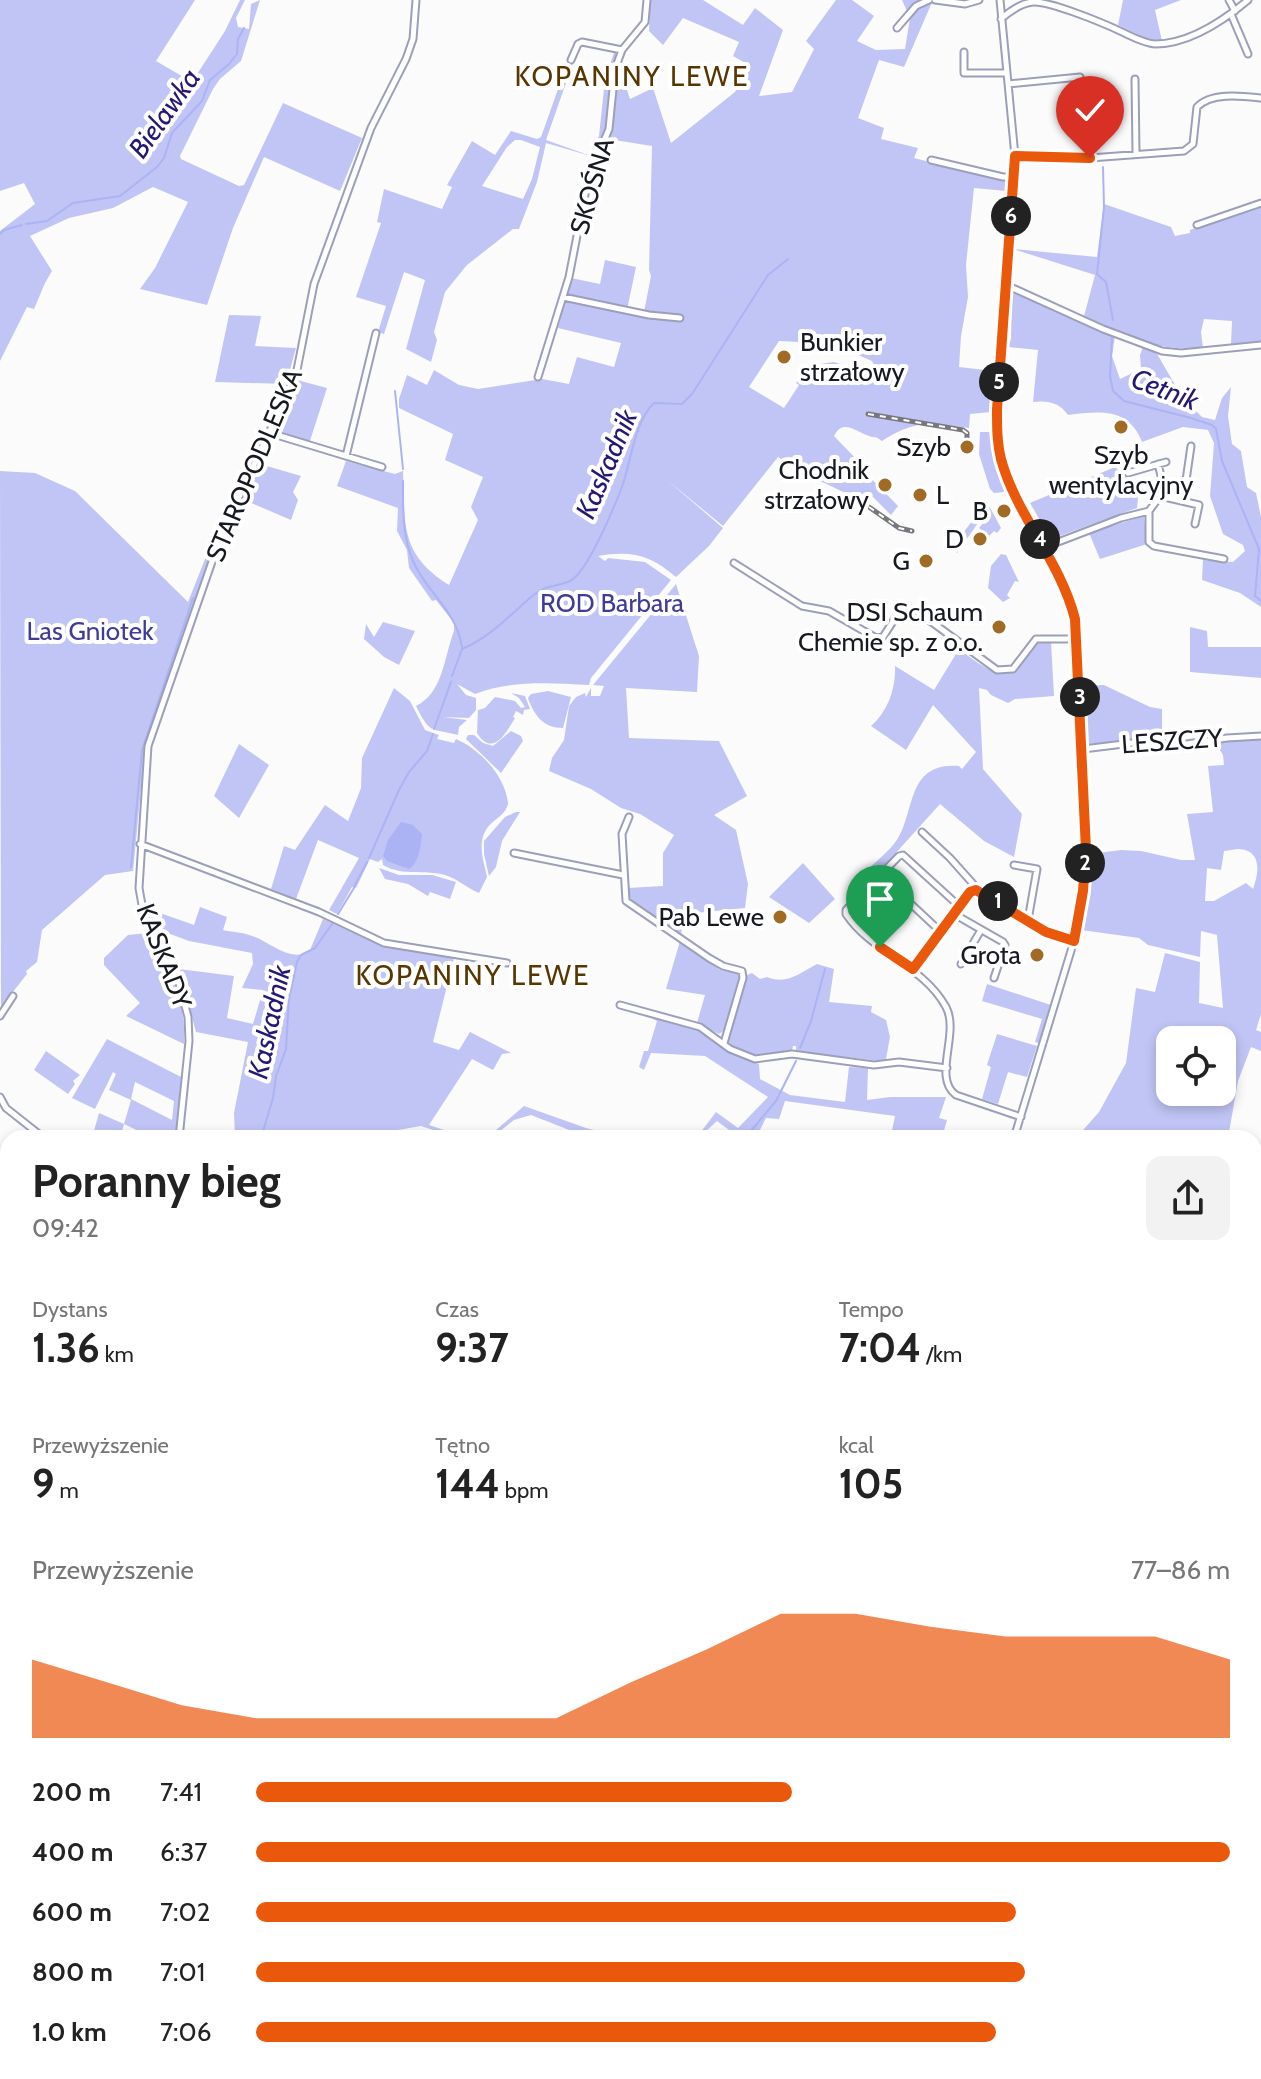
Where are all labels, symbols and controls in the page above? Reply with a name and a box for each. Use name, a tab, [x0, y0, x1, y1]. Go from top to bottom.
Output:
district label: KOPANINY LEWE	[514, 59, 750, 93]
water label: Bielawka	[121, 62, 207, 164]
pin	[1056, 76, 1124, 158]
icon: check	[1068, 88, 1112, 132]
street label: SKOŚNA	[563, 134, 621, 238]
pin: 6	[991, 196, 1031, 236]
text: 6	[1005, 202, 1017, 229]
place label: Bunkier strzałowy	[800, 326, 905, 388]
marker: Bunkier strzałowy	[775, 348, 793, 366]
water label: Cetnik	[1127, 361, 1204, 418]
pin: 5	[979, 362, 1019, 402]
street label: STAROPODLESKA	[199, 364, 309, 566]
text: 5	[993, 368, 1005, 395]
water label: Kaskadnik	[568, 403, 645, 524]
marker: Szyb wentylacyjny	[1112, 418, 1130, 436]
place label: Szyb	[896, 431, 951, 463]
marker: Szyb	[958, 438, 976, 456]
place label: Szyb wentylacyjny	[1049, 439, 1193, 501]
place label: Chodnik strzałowy	[764, 454, 869, 516]
marker: Chodnik strzałowy	[876, 476, 894, 494]
place label: L	[936, 479, 949, 511]
marker: L	[911, 486, 929, 504]
place label: B	[972, 495, 988, 527]
marker: B	[995, 502, 1013, 520]
pin: 4	[1020, 519, 1060, 559]
place label: D	[945, 523, 964, 555]
text: 4	[1033, 525, 1047, 552]
marker: D	[971, 530, 989, 548]
place label: G	[893, 545, 910, 577]
marker: G	[917, 552, 935, 570]
park label: ROD Barbara	[540, 587, 685, 619]
place label: DSI Schaum Chemie sp. z o.o.	[798, 596, 983, 658]
park label: Las Gniotek	[26, 615, 154, 647]
marker: DSI Schaum Chemie sp. z o.o.	[990, 618, 1008, 636]
pin: 3	[1060, 677, 1100, 717]
text: 3	[1074, 683, 1086, 710]
street label: LESZCZY	[1120, 721, 1224, 760]
pin: 2	[1065, 843, 1105, 883]
text: 2	[1079, 849, 1091, 876]
pin	[846, 865, 914, 947]
icon: arrive	[858, 877, 902, 921]
pin: 1	[978, 881, 1018, 921]
text: 1	[994, 887, 1002, 914]
street label: KASKADY	[129, 899, 199, 1013]
place label: Pab Lewe	[659, 901, 764, 933]
marker: Pab Lewe	[771, 908, 789, 926]
place label: Grota	[960, 939, 1022, 971]
marker: Grota	[1028, 946, 1046, 964]
district label: KOPANINY LEWE	[355, 958, 591, 992]
water label: Kaskadnik	[240, 961, 298, 1082]
map controls	[1156, 1026, 1236, 1106]
button: locate	[1156, 1026, 1236, 1106]
text: Poranny bieg	[32, 1155, 281, 1208]
button: share	[1146, 1156, 1230, 1240]
text: 09:42	[32, 1212, 99, 1244]
text: Dystans	[32, 1296, 108, 1323]
text: Czas	[435, 1296, 479, 1323]
text: Tempo	[839, 1296, 904, 1323]
text: 1.36	[32, 1323, 100, 1372]
text: 9:37	[435, 1323, 509, 1372]
text: 7:04	[839, 1323, 921, 1372]
text: km	[100, 1341, 134, 1368]
text: /km	[921, 1341, 962, 1368]
text: Przewyższenie	[32, 1432, 169, 1459]
text: Tętno	[435, 1432, 490, 1459]
text: kcal	[839, 1432, 874, 1459]
text: 9	[32, 1459, 54, 1508]
text: 144	[435, 1459, 500, 1508]
text: 105	[839, 1459, 903, 1508]
text: m	[54, 1477, 79, 1504]
text: bpm	[500, 1477, 549, 1504]
text: Przewyższenie	[32, 1554, 194, 1586]
text: 77–86 m	[1131, 1554, 1230, 1586]
text: 200 m	[32, 1776, 111, 1808]
text: 7:41	[160, 1776, 202, 1808]
text: 400 m	[32, 1836, 113, 1868]
text: 6:37	[160, 1836, 207, 1868]
text: 600 m	[32, 1896, 112, 1928]
text: 7:02	[160, 1896, 210, 1928]
text: 800 m	[32, 1956, 113, 1988]
text: 7:01	[160, 1956, 205, 1988]
text: 1.0 km	[32, 2016, 107, 2048]
text: 7:06	[160, 2016, 211, 2048]

